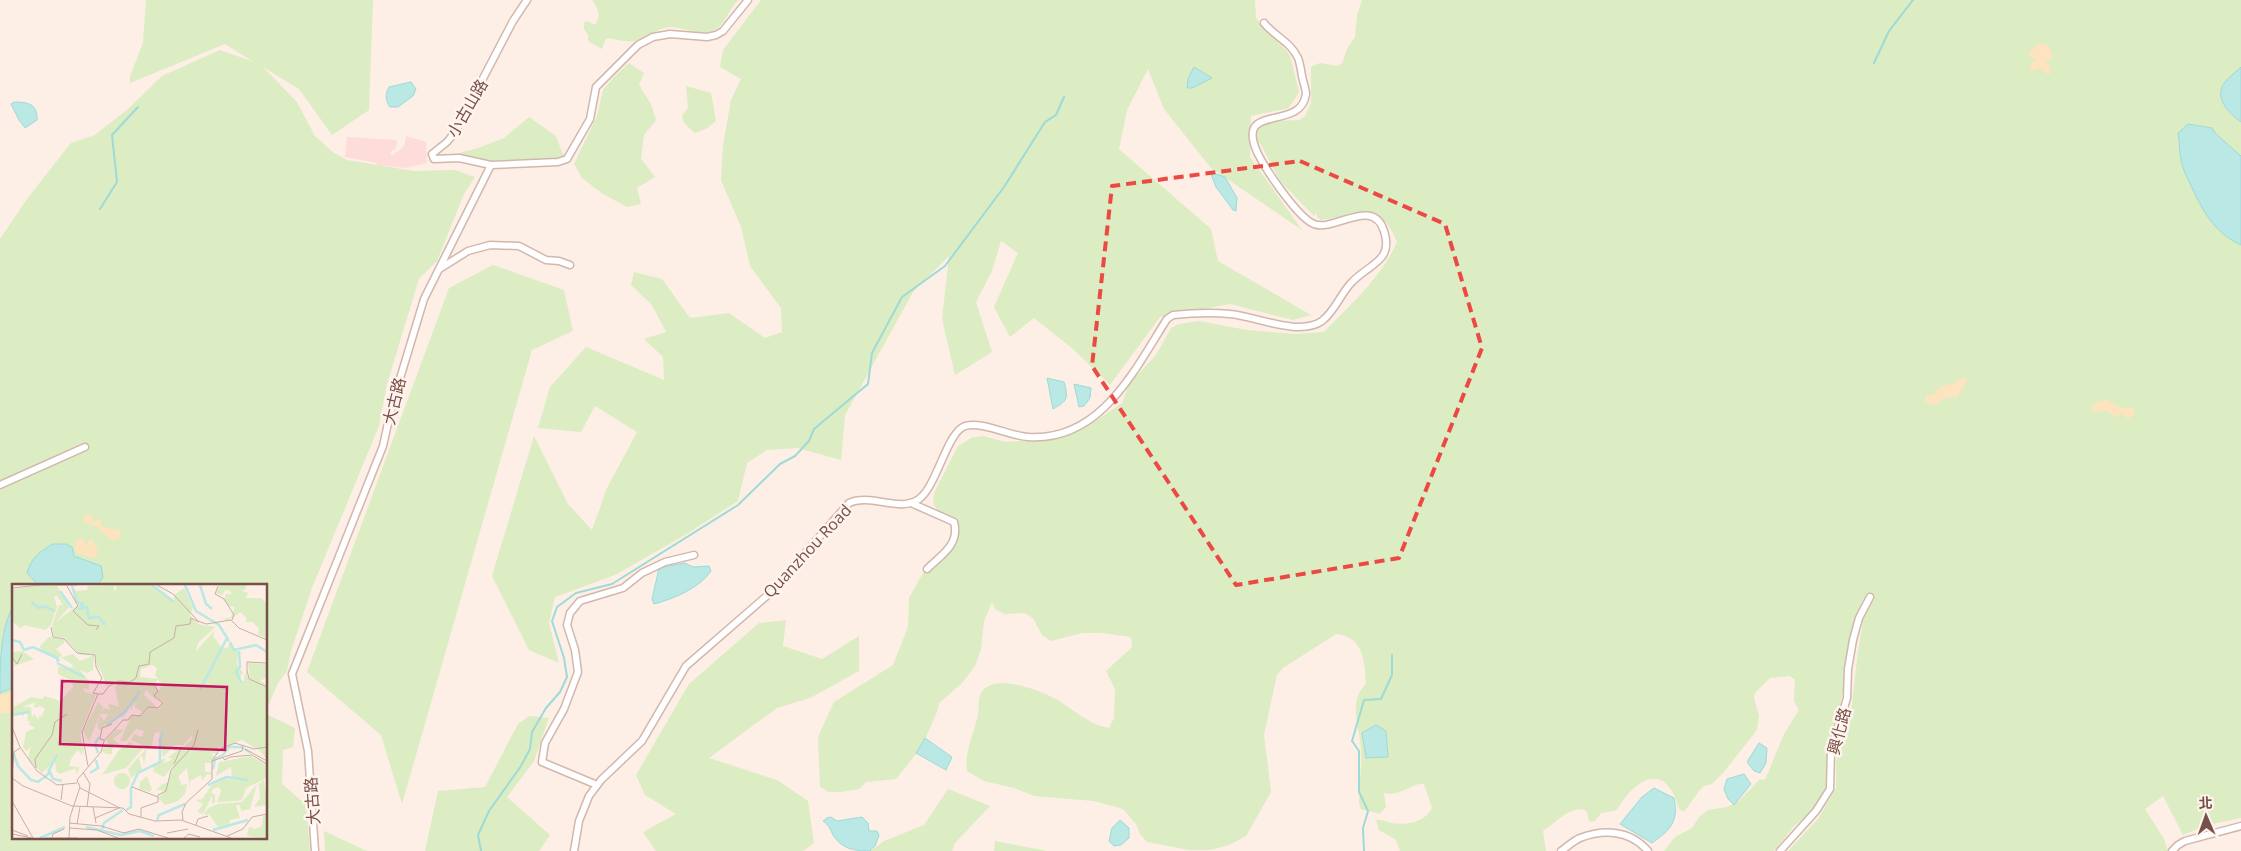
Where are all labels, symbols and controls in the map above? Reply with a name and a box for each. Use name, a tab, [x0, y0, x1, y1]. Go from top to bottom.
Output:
street label: 小古山路	[441, 75, 493, 141]
street label: 大古路	[378, 375, 410, 427]
street label: Quanzhou Road	[758, 500, 856, 602]
inset map	[12, 584, 268, 838]
street label: 興化路	[1822, 705, 1856, 757]
street label: 大古路	[299, 776, 325, 826]
north arrow	[2181, 791, 2231, 841]
text: 北	[2198, 793, 2213, 812]

